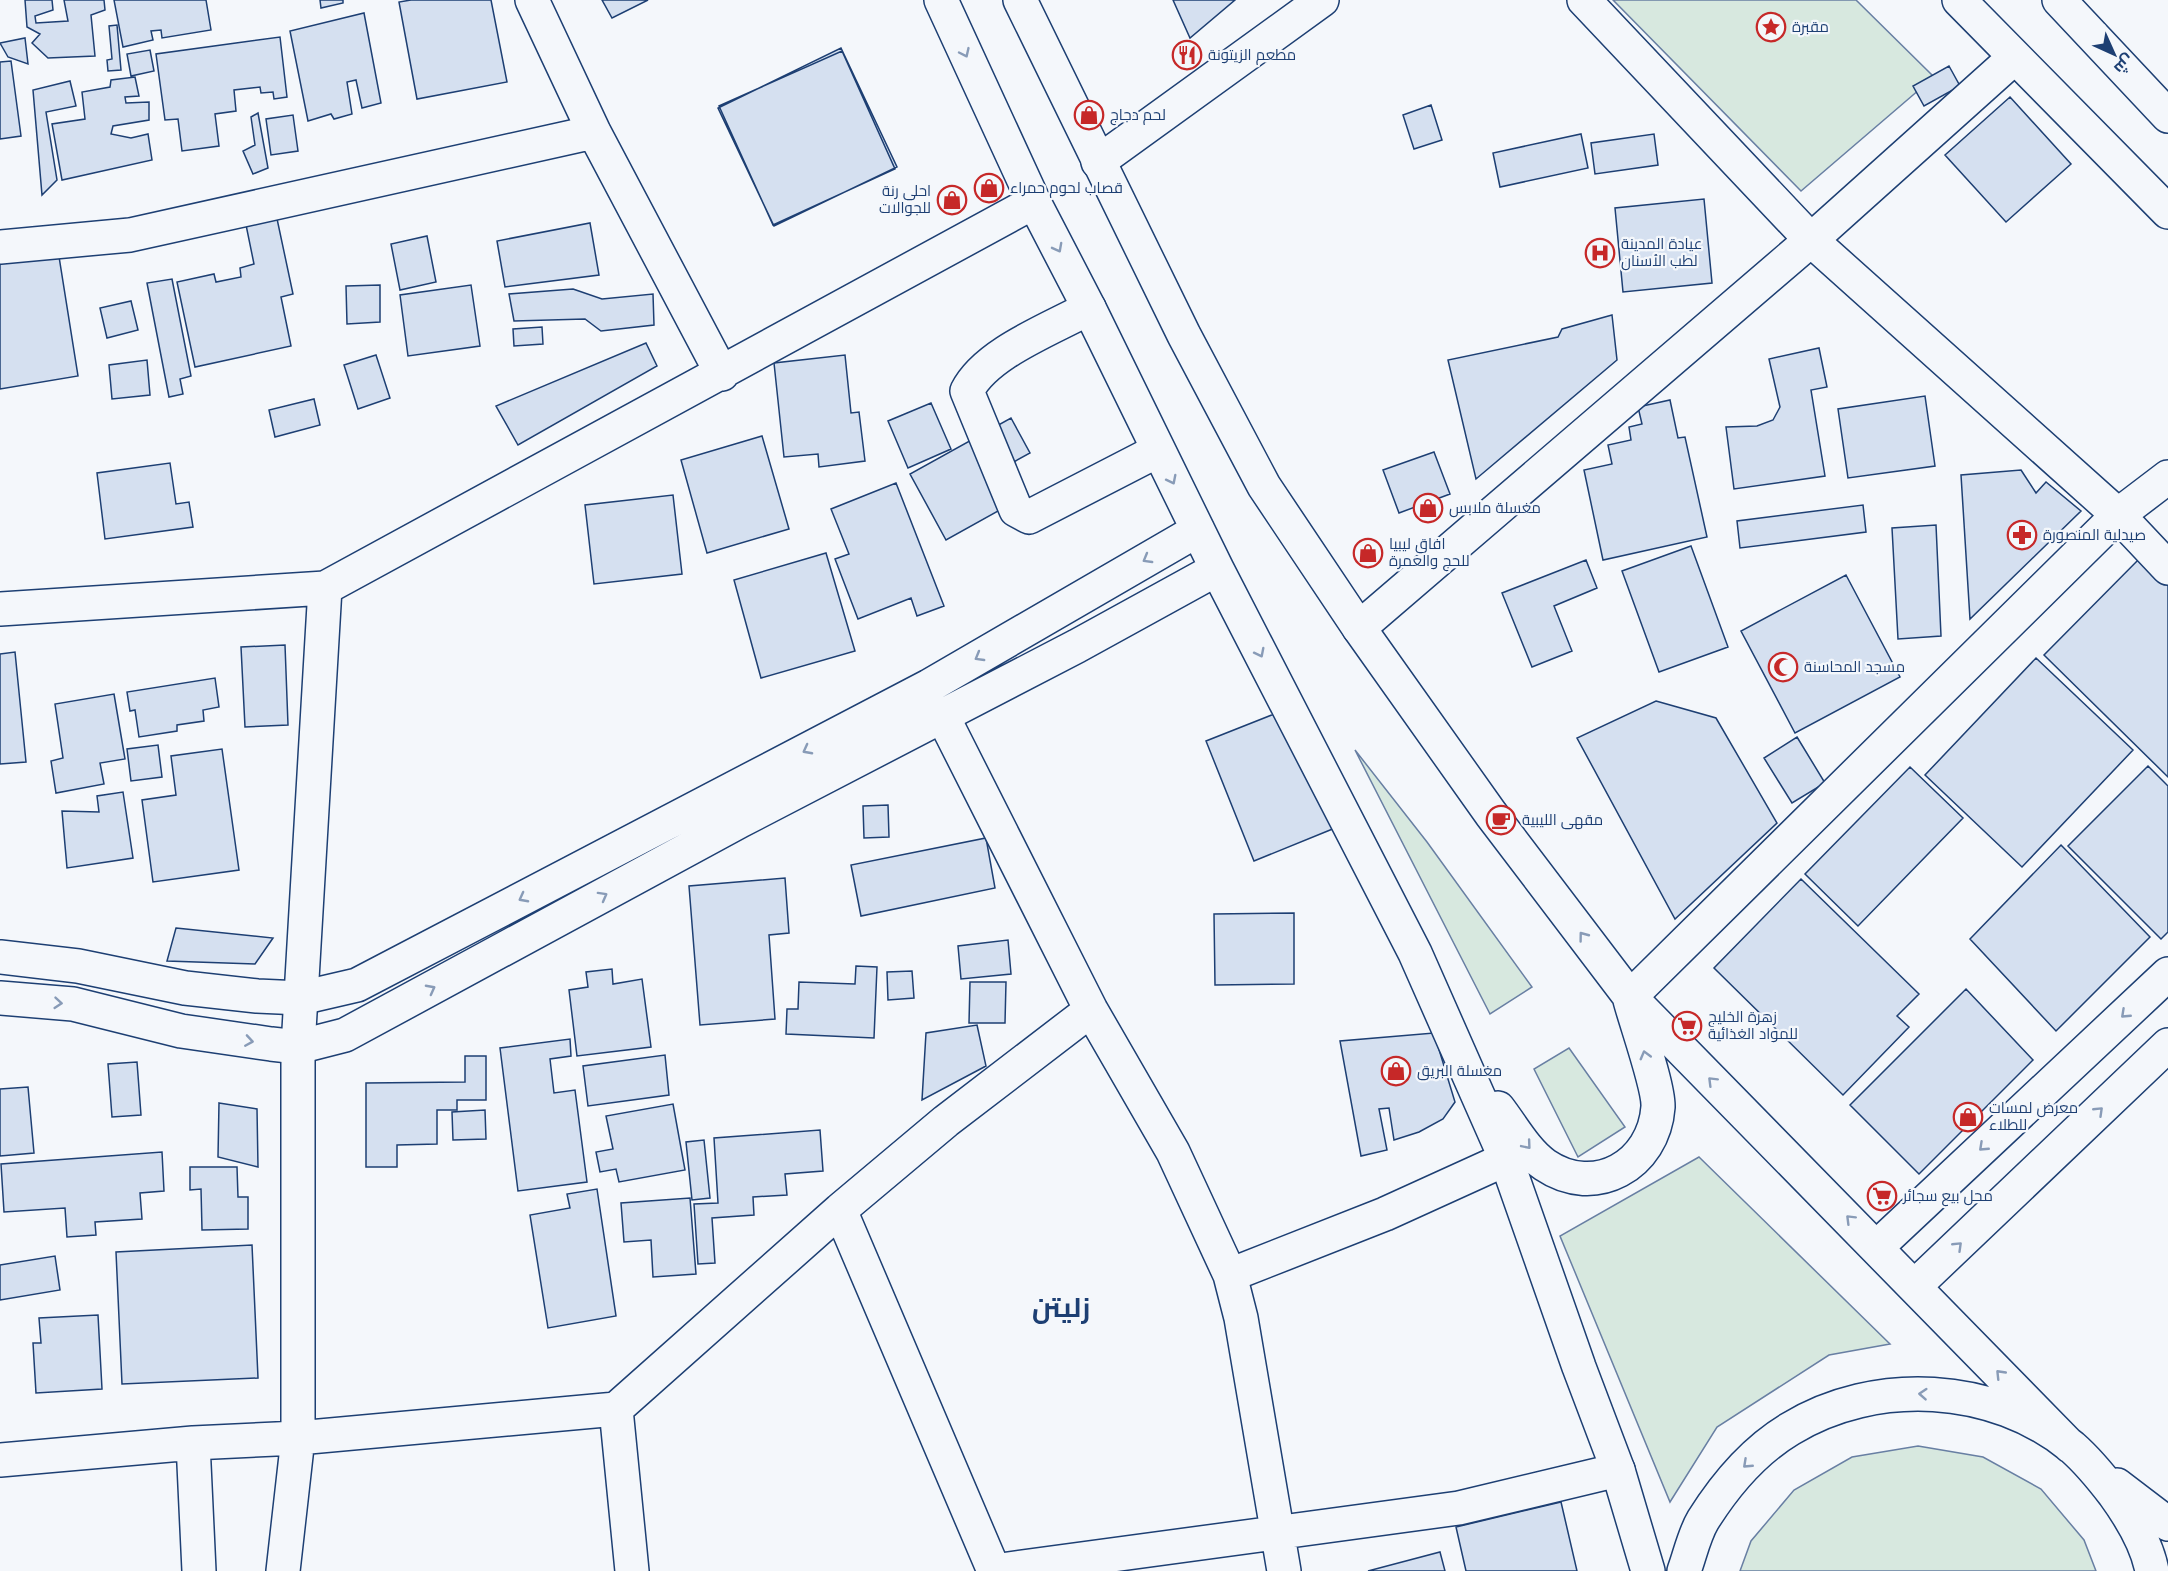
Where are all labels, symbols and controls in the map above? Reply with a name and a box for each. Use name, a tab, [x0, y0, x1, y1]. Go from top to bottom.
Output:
place icon: مقبرة	[1755, 11, 1787, 43]
place label: مقبرة	[1792, 18, 1829, 36]
north arrow	[2084, 24, 2144, 84]
restaurant icon: مطعم الزيتونة	[1171, 39, 1203, 71]
place label: مطعم الزيتونة	[1208, 46, 1296, 65]
one-way arrow	[958, 47, 970, 58]
text: ش	[2110, 50, 2138, 78]
shop icon: لحم دجاج	[1073, 99, 1105, 131]
place label: لحم دجاج	[1110, 106, 1166, 126]
shop icon: قصاب لحوم حمراء	[973, 172, 1005, 204]
place label: قصاب لحوم حمراء	[1010, 179, 1123, 198]
place label: احلى رنة للجوالات	[879, 182, 931, 217]
shop icon: احلى رنة للجوالات	[936, 184, 968, 216]
place label: عيادة المدينة لطب الأسنان	[1621, 235, 1702, 271]
hospital icon: عيادة المدينة لطب الأسنان	[1584, 237, 1616, 269]
one-way arrow	[1051, 242, 1062, 253]
one-way arrow	[1165, 473, 1176, 484]
shop icon: مغسلة ملابس	[1412, 492, 1444, 524]
place label: مغسلة ملابس	[1449, 499, 1541, 518]
pharmacy icon: صيدلية المنصورة	[2006, 519, 2038, 551]
place label: صيدلية المنصورة	[2043, 526, 2146, 544]
place label: افاق ليبيا للحج والعمرة	[1389, 535, 1470, 572]
shop icon: افاق ليبيا للحج والعمرة	[1352, 537, 1384, 569]
one-way arrow	[1143, 552, 1153, 563]
one-way arrow	[1253, 647, 1265, 658]
one-way arrow	[975, 650, 985, 661]
mosque icon: مسجد المحاسنة	[1767, 651, 1799, 683]
place label: مسجد المحاسنة	[1804, 658, 1905, 675]
one-way arrow	[802, 742, 813, 754]
cafe icon: مقهى الليبية	[1485, 804, 1517, 836]
place label: مقهى الليبية	[1522, 811, 1603, 830]
one-way arrow	[518, 891, 529, 903]
one-way arrow	[596, 892, 607, 904]
one-way arrow	[1579, 931, 1590, 942]
one-way arrow	[425, 985, 435, 996]
one-way arrow	[54, 996, 63, 1009]
one-way arrow	[2122, 1007, 2132, 1018]
place label: زهرة الخليج للمواد الغذائية	[1708, 1008, 1798, 1043]
supermarket icon: زهرة الخليج للمواد الغذائية	[1671, 1010, 1703, 1042]
one-way arrow	[244, 1034, 254, 1047]
one-way arrow	[1640, 1050, 1652, 1061]
shop icon: مغسلة البريق	[1380, 1055, 1412, 1087]
place label: مغسلة البريق	[1417, 1062, 1502, 1081]
one-way arrow	[1709, 1077, 1720, 1088]
place label: معرض لمسات للطلاء	[1989, 1099, 2078, 1133]
shop icon: معرض لمسات للطلاء	[1952, 1101, 1984, 1133]
one-way arrow	[2092, 1107, 2102, 1118]
one-way arrow	[1520, 1139, 1531, 1150]
one-way arrow	[1979, 1140, 1990, 1151]
supermarket icon: محل بيع سجائر	[1866, 1180, 1898, 1212]
place label: محل بيع سجائر	[1902, 1187, 1993, 1207]
one-way arrow	[1846, 1216, 1857, 1227]
one-way arrow	[1950, 1242, 1961, 1253]
district label: زليتن	[1032, 1293, 1090, 1324]
one-way arrow	[1997, 1370, 2008, 1381]
one-way arrow	[1919, 1388, 1928, 1401]
one-way arrow	[1744, 1457, 1754, 1468]

